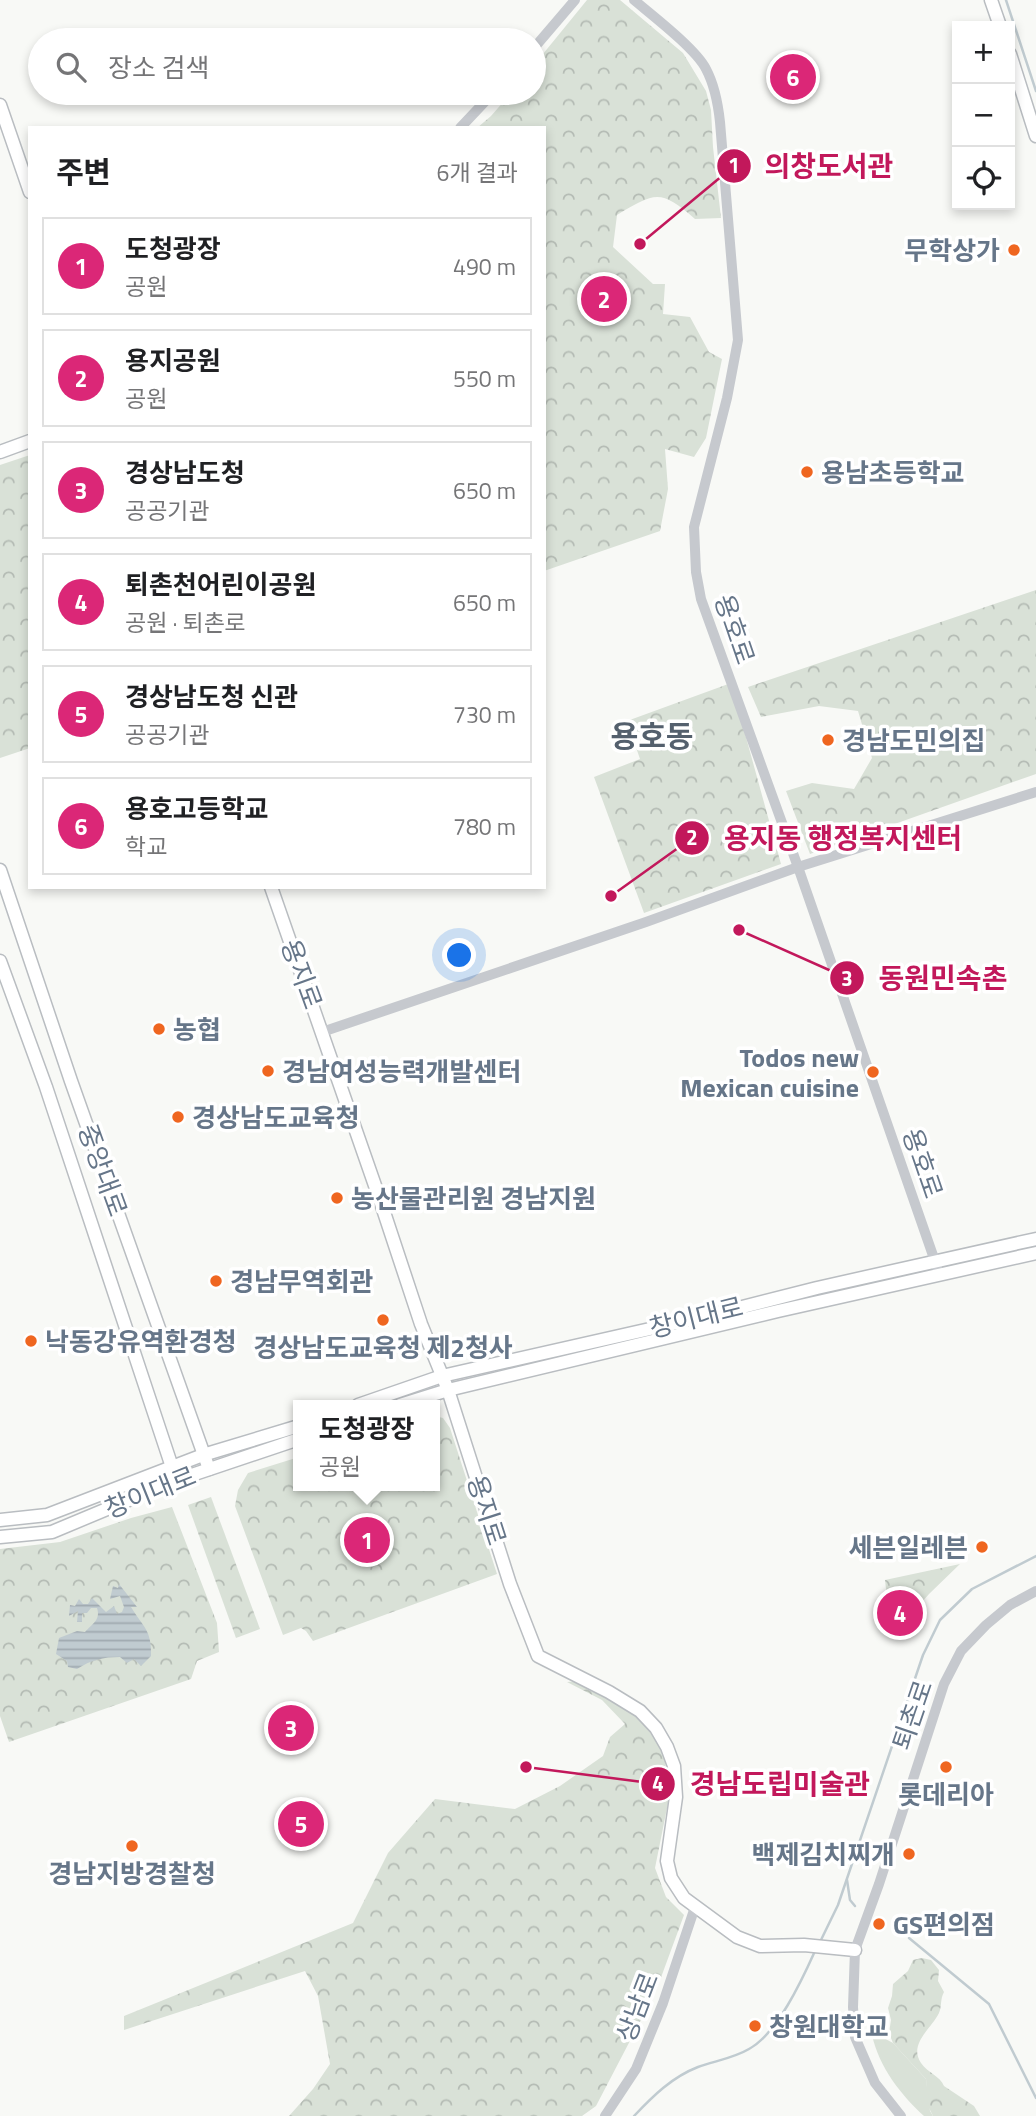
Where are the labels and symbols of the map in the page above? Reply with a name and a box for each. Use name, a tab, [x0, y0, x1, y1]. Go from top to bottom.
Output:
pin: 6	[770, 51, 816, 103]
callout: 의창도서관	[716, 142, 908, 191]
text: 의창도서관	[765, 144, 893, 187]
text: 1	[728, 149, 740, 181]
place label: 무학상가	[904, 231, 1000, 270]
marker: 무학상가	[1006, 242, 1022, 258]
pin: 2	[581, 273, 627, 325]
place label: 용남초등학교	[821, 453, 965, 492]
marker: 용남초등학교	[799, 464, 815, 480]
street label: 용호로	[705, 589, 765, 669]
district label: 용호동	[611, 713, 693, 759]
place label: 경남도민의집	[842, 721, 986, 760]
marker: 경남도민의집	[820, 732, 836, 748]
callout: 용지동 행정복지센터	[675, 814, 976, 863]
text: 용지동 행정복지센터	[724, 816, 962, 859]
text: 2	[686, 821, 698, 853]
street label: 용지로	[271, 934, 333, 1014]
your location	[442, 938, 476, 972]
callout: 동원민속촌	[830, 954, 1021, 1003]
text: 동원민속촌	[879, 956, 1007, 999]
text: 3	[841, 962, 853, 994]
place label: 농협	[173, 1010, 221, 1049]
marker: 농협	[151, 1021, 167, 1037]
place label: Todos new Mexican cuisine	[680, 1038, 859, 1107]
place label: 경남여성능력개발센터	[282, 1052, 521, 1091]
marker: 경남여성능력개발센터	[260, 1063, 276, 1079]
marker: Todos new Mexican cuisine	[865, 1064, 881, 1080]
place label: 경상남도교육청	[192, 1098, 359, 1137]
marker: 경상남도교육청	[170, 1109, 186, 1125]
street label: 중앙대로	[68, 1118, 138, 1222]
street label: 용호로	[893, 1123, 953, 1203]
place label: 농산물관리원 경남지원	[351, 1179, 596, 1218]
marker: 농산물관리원 경남지원	[329, 1190, 345, 1206]
place label: 경남무역회관	[230, 1262, 374, 1301]
marker: 경남무역회관	[208, 1273, 224, 1289]
street label: 창이대로	[645, 1287, 747, 1347]
marker: 경상남도교육청 제2청사	[375, 1312, 391, 1328]
place label: 낙동강유역환경청	[45, 1322, 236, 1361]
place label: 경상남도교육청 제2청사	[253, 1328, 513, 1367]
marker: 낙동강유역환경청	[23, 1333, 39, 1349]
street label: 창이대로	[98, 1456, 202, 1528]
street label: 용지로	[457, 1470, 517, 1550]
pin: 1	[344, 1514, 390, 1566]
place label: 세븐일레븐	[848, 1528, 968, 1567]
marker: 세븐일레븐	[974, 1539, 990, 1555]
pin: 4	[877, 1587, 923, 1639]
street label: 퇴촌로	[882, 1675, 942, 1755]
pin: 3	[268, 1702, 314, 1754]
marker: 롯데리아	[938, 1759, 954, 1775]
callout: 경남도립미술관	[641, 1760, 884, 1809]
text: 경남도립미술관	[690, 1762, 870, 1805]
text: 4	[652, 1767, 664, 1799]
place label: 롯데리아	[898, 1775, 994, 1814]
pin: 5	[278, 1798, 324, 1850]
place label: 백제김치찌개	[751, 1835, 895, 1874]
marker: 경남지방경찰청	[124, 1838, 140, 1854]
marker: 백제김치찌개	[901, 1846, 917, 1862]
place label: 경남지방경찰청	[48, 1854, 216, 1893]
place label: GS편의점	[893, 1905, 995, 1944]
marker: GS편의점	[871, 1916, 887, 1932]
street label: 상남로	[606, 1967, 668, 2047]
place label: 창원대학교	[769, 2007, 889, 2046]
marker: 창원대학교	[747, 2018, 763, 2034]

